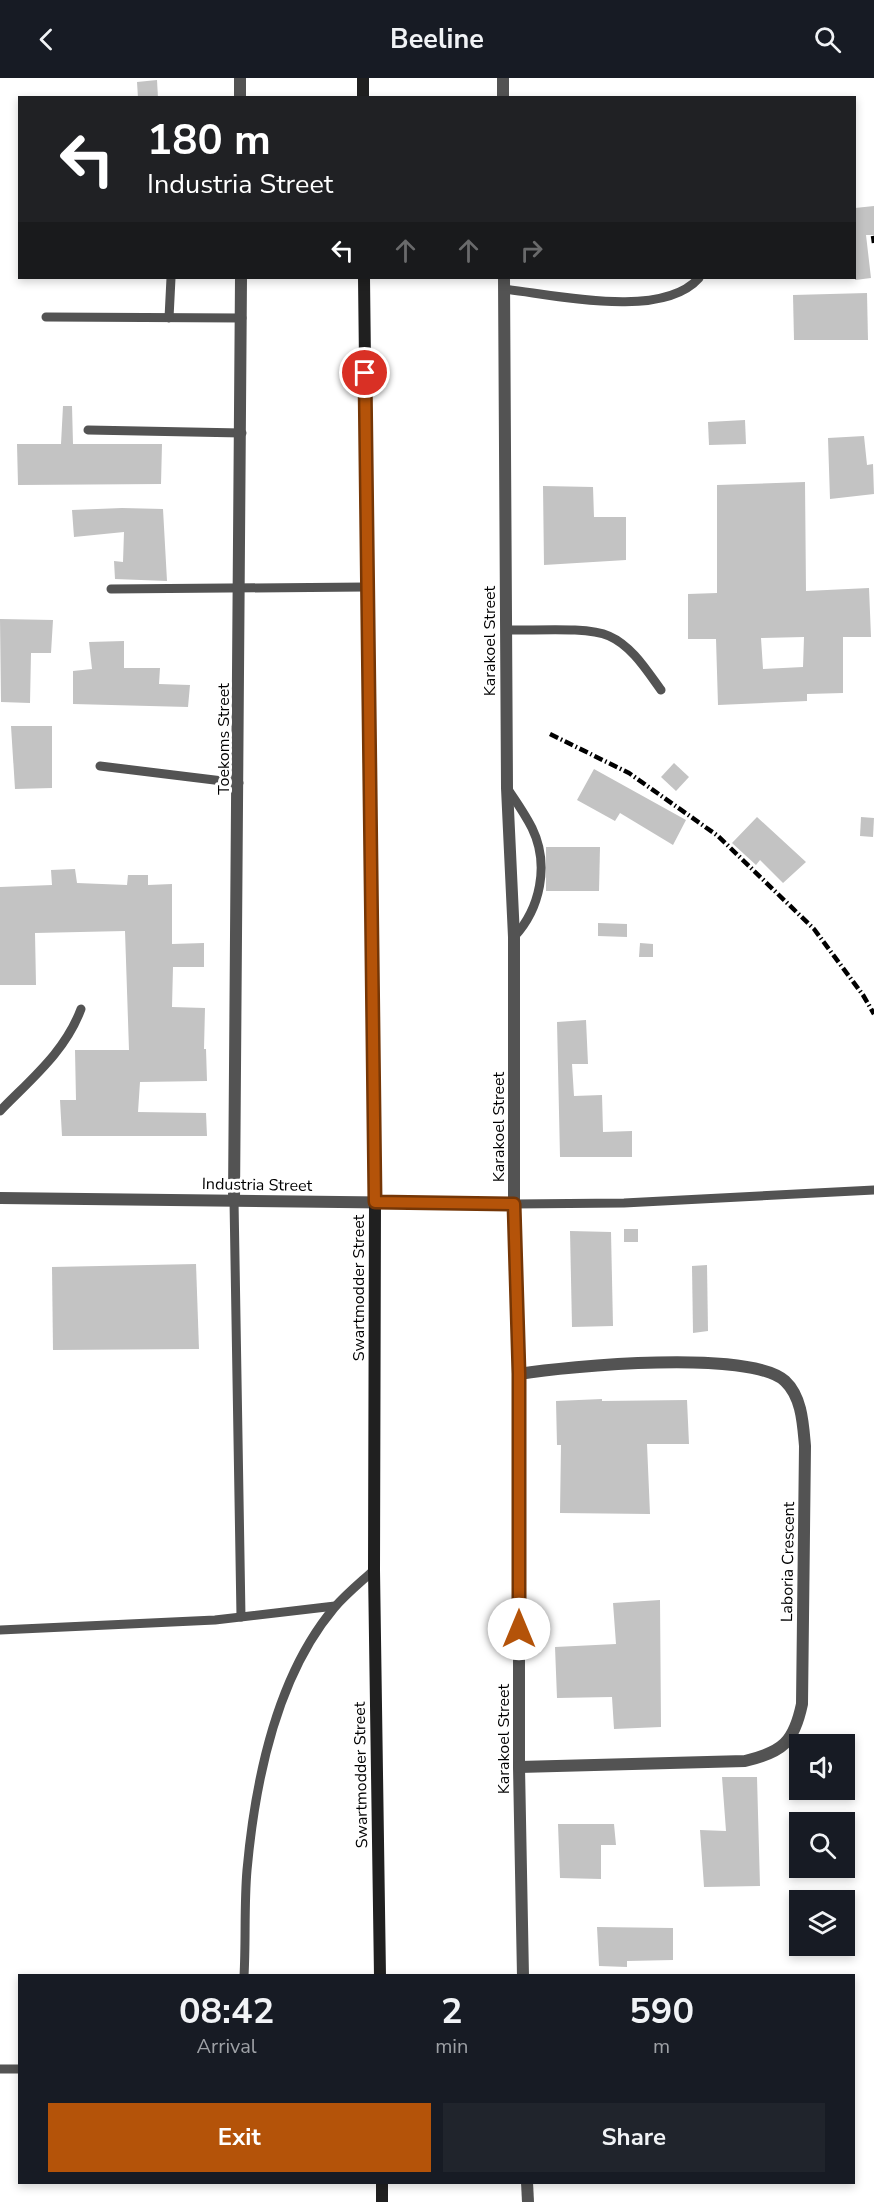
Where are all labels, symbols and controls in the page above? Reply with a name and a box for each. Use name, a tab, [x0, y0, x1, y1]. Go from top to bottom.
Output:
text: Beeline	[390, 21, 484, 58]
icon: back	[30, 23, 63, 56]
icon: search	[811, 23, 844, 56]
text: 180 m	[147, 112, 271, 169]
icon: left	[48, 120, 126, 198]
text: Industria Street	[147, 166, 333, 203]
icon: left	[326, 234, 359, 267]
icon: ahead	[389, 234, 422, 267]
icon: ahead	[452, 234, 485, 267]
icon: right	[515, 234, 548, 267]
pin	[339, 347, 390, 398]
icon: arrive	[348, 356, 381, 389]
street label: Karakoel Street	[479, 585, 501, 696]
street label: Toekoms Street	[213, 683, 235, 795]
street label: Karakoel Street	[488, 1071, 510, 1182]
street label: Industria Street	[202, 1173, 313, 1197]
street label: Swartmodder Street	[348, 1214, 370, 1361]
street label: Laboria Crescent	[776, 1501, 800, 1622]
position arrow	[487, 1597, 551, 1661]
street label: Karakoel Street	[493, 1683, 515, 1794]
street label: Swartmodder Street	[349, 1701, 373, 1848]
map controls	[789, 1734, 855, 1956]
button: sound	[789, 1734, 855, 1800]
button: search	[789, 1812, 855, 1878]
button: layers	[789, 1890, 855, 1956]
text: 08:42	[179, 1987, 274, 2036]
text: 2	[441, 1987, 463, 2036]
text: 590	[629, 1987, 694, 2036]
text: Arrival	[197, 2033, 257, 2060]
text: min	[435, 2033, 468, 2060]
text: m	[653, 2033, 670, 2060]
button: Exit	[48, 2103, 431, 2172]
button: Share	[443, 2103, 825, 2172]

